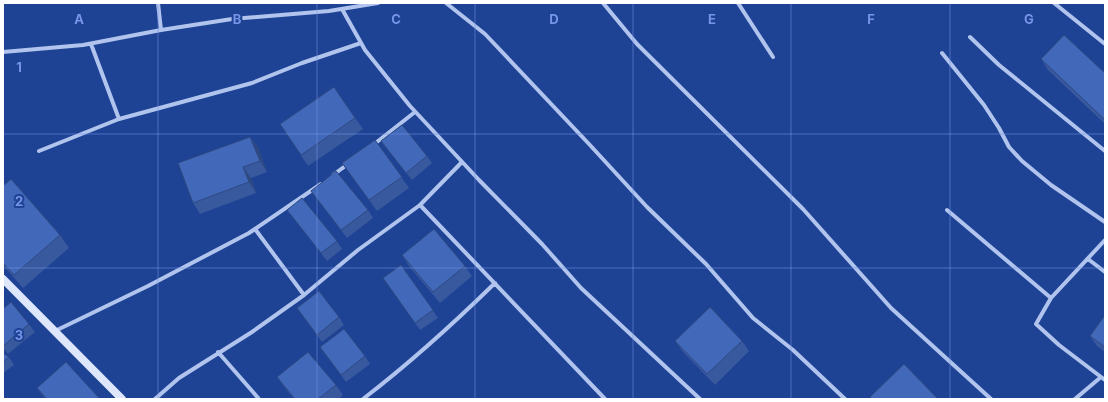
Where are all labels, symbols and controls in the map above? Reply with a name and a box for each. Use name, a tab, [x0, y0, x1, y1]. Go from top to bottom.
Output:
text: A	[74, 11, 84, 27]
text: B	[233, 11, 242, 27]
text: C	[391, 11, 401, 27]
text: D	[549, 11, 559, 27]
text: E	[708, 11, 716, 27]
text: F	[867, 11, 875, 27]
text: G	[1024, 11, 1034, 27]
text: 1	[16, 59, 22, 75]
text: 2	[15, 193, 23, 209]
text: 3	[15, 327, 23, 343]

